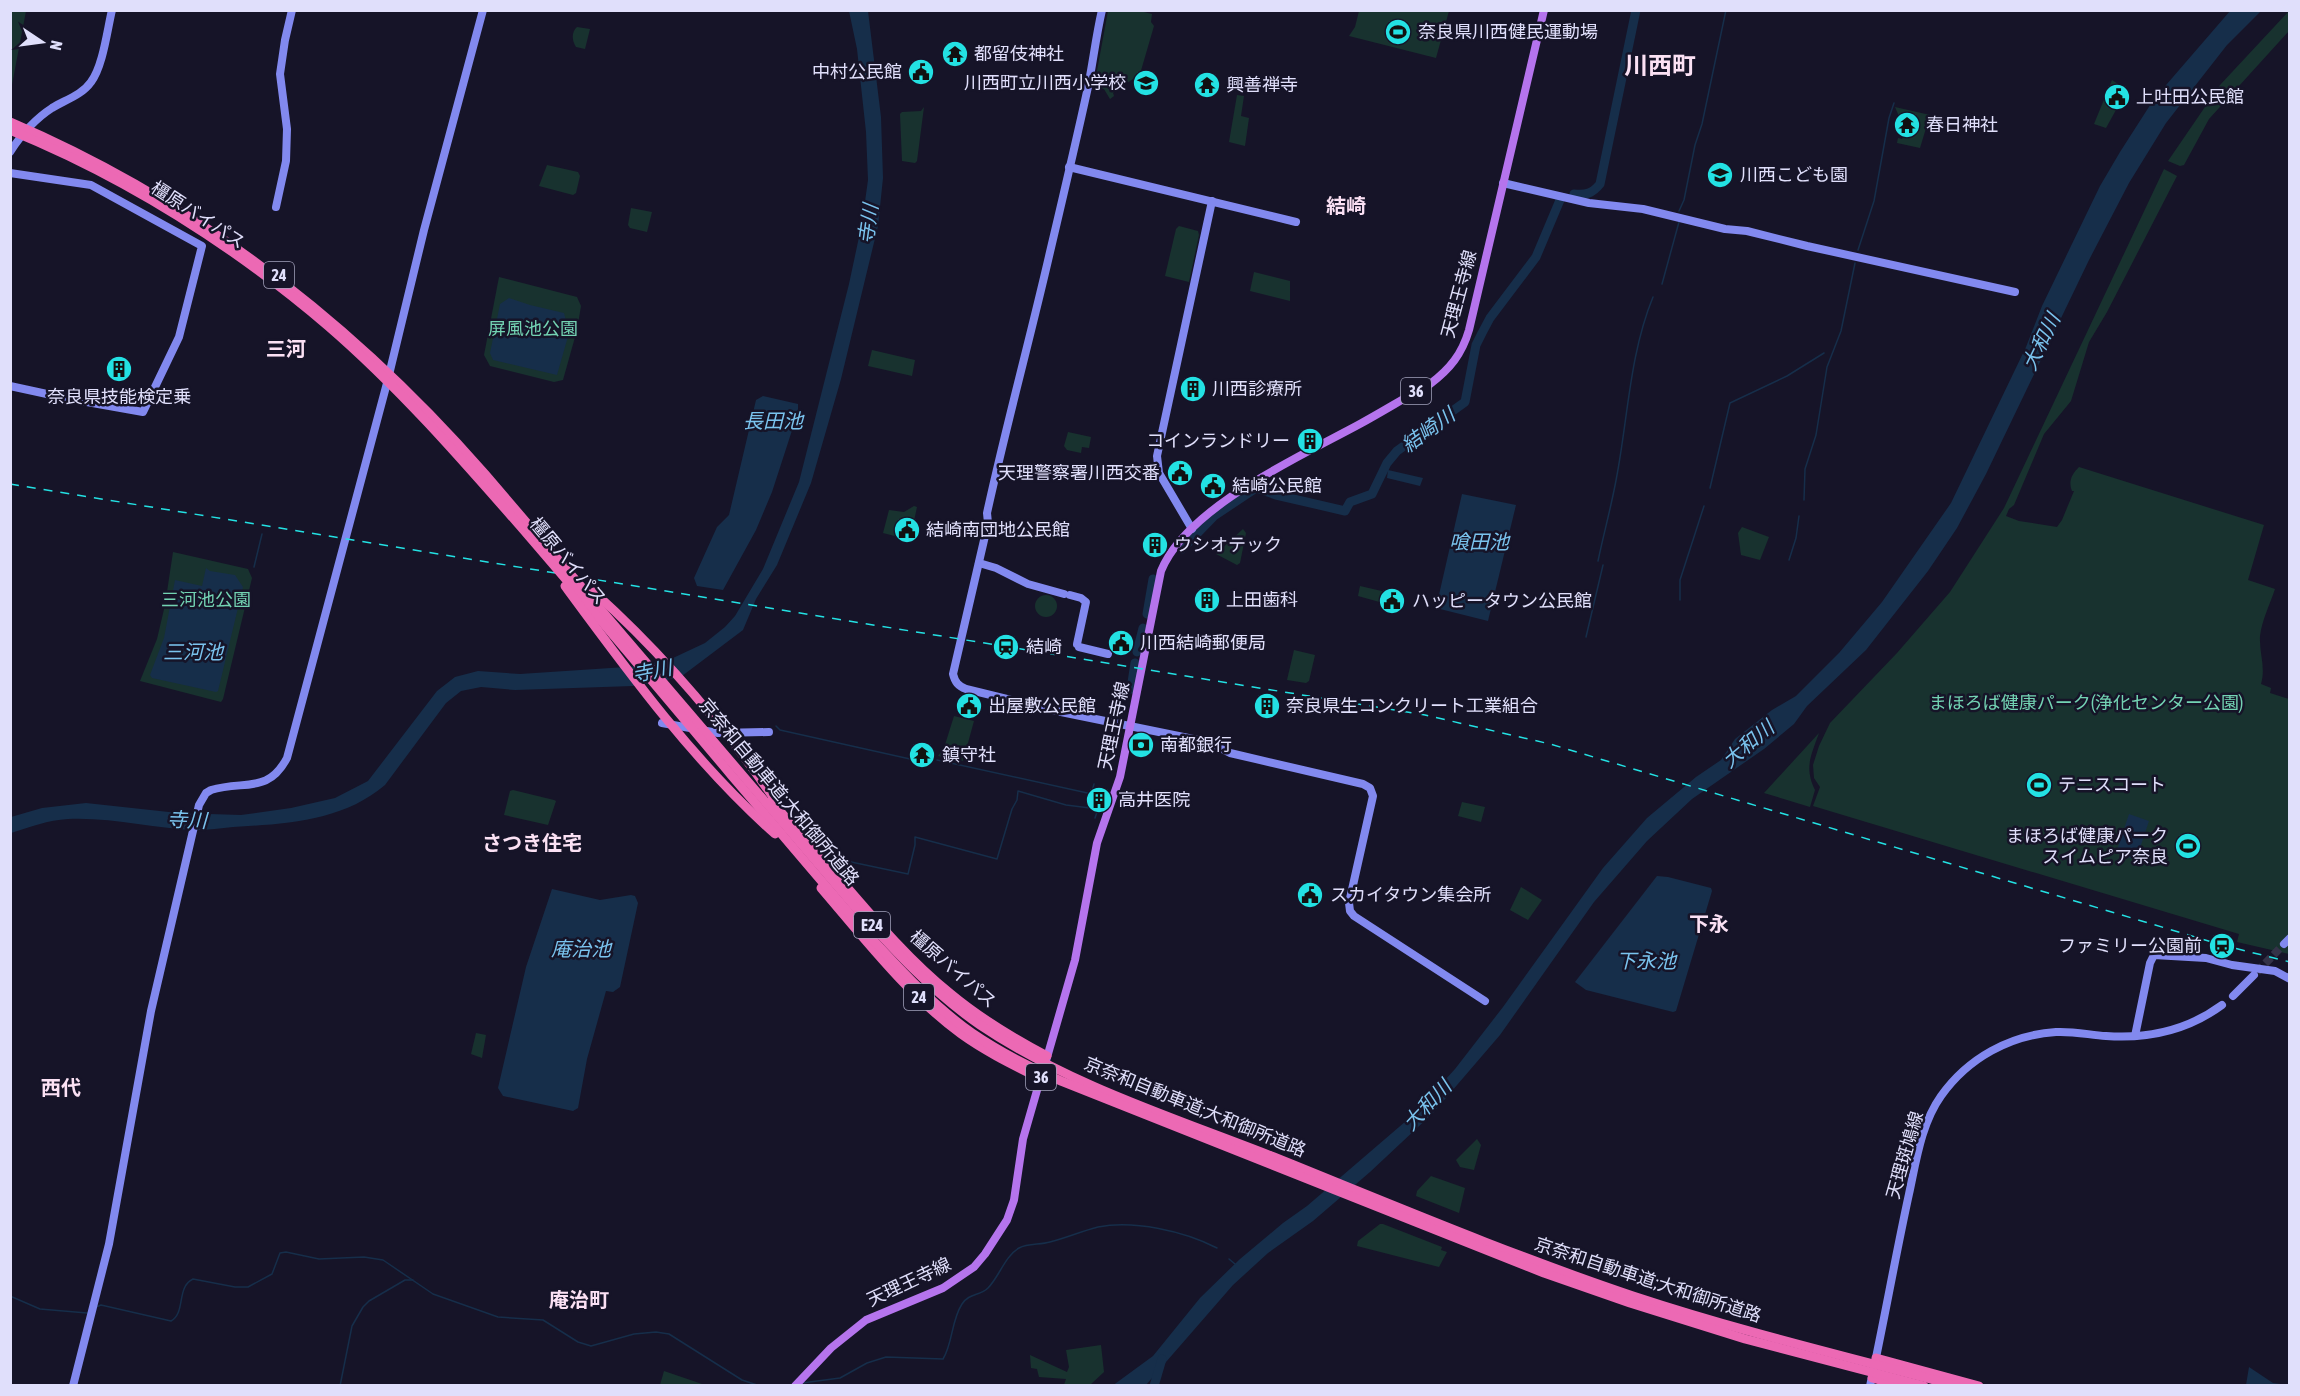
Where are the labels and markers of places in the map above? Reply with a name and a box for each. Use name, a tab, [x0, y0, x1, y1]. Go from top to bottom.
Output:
sports icon: 奈良県川西健民運動場	[1383, 17, 1413, 47]
place label: 奈良県川西健民運動場	[1418, 21, 1598, 42]
temple icon: 都留伎神社	[940, 39, 970, 69]
place label: 都留伎神社	[974, 43, 1064, 64]
public building icon: 中村公民館	[906, 57, 936, 87]
place label: 中村公民館	[812, 61, 902, 82]
school or university icon: 川西町立川西小学校	[1131, 68, 1161, 98]
temple icon: 興善禅寺	[1192, 70, 1222, 100]
place label: 川西町立川西小学校	[964, 72, 1126, 93]
place label: 興善禅寺	[1226, 74, 1298, 95]
public building icon: 上吐田公民館	[2102, 82, 2132, 112]
place label: 上吐田公民館	[2136, 86, 2244, 107]
temple icon: 春日神社	[1892, 110, 1922, 140]
place label: 春日神社	[1926, 114, 1998, 135]
school or university icon: 川西こども園	[1705, 160, 1735, 190]
place label: 川西こども園	[1740, 164, 1848, 185]
building icon: 奈良県技能検定乗	[104, 354, 134, 384]
building icon: 川西診療所	[1178, 374, 1208, 404]
place label: 川西診療所	[1212, 378, 1302, 399]
place label: 奈良県技能検定乗	[47, 386, 191, 407]
building icon: コインランドリー	[1295, 426, 1325, 456]
place label: コインランドリー	[1146, 430, 1290, 451]
public building icon: 天理警察署川西交番	[1165, 458, 1195, 488]
place label: 天理警察署川西交番	[998, 462, 1160, 483]
public building icon: 結崎公民館	[1198, 471, 1228, 501]
place label: 結崎公民館	[1232, 475, 1322, 496]
public building icon: 結崎南団地公民館	[892, 515, 922, 545]
place label: 結崎南団地公民館	[926, 519, 1070, 540]
building icon: ウシオテック	[1140, 530, 1170, 560]
place label: ウシオテック	[1174, 534, 1282, 555]
building icon: 上田歯科	[1192, 585, 1222, 615]
public building icon: ハッピータウン公民館	[1377, 586, 1407, 616]
place label: 上田歯科	[1226, 589, 1298, 610]
place label: ハッピータウン公民館	[1412, 590, 1592, 611]
public building icon: 川西結崎郵便局	[1106, 628, 1136, 658]
station icon: 結崎	[991, 632, 1021, 662]
place label: 川西結崎郵便局	[1140, 632, 1266, 653]
place label: 結崎	[1026, 636, 1062, 657]
public building icon: 出屋敷公民館	[954, 691, 984, 721]
building icon: 奈良県生コンクリート工業組合	[1252, 691, 1282, 721]
place label: 出屋敷公民館	[988, 695, 1096, 716]
place label: 奈良県生コンクリート工業組合	[1286, 695, 1538, 716]
bank icon: 南都銀行	[1126, 730, 1156, 760]
place label: 南都銀行	[1160, 734, 1232, 755]
temple icon: 鎮守社	[907, 740, 937, 770]
place label: 鎮守社	[942, 744, 996, 765]
sports icon: テニスコート	[2024, 770, 2054, 800]
place label: テニスコート	[2058, 774, 2166, 795]
building icon: 高井医院	[1084, 785, 1114, 815]
place label: 高井医院	[1118, 789, 1190, 810]
place label: まほろば健康パーク スイムピア奈良	[2006, 825, 2168, 867]
sports icon: まほろば健康パーク スイムピア奈良	[2173, 831, 2203, 861]
public building icon: スカイタウン集会所	[1295, 880, 1325, 910]
place label: スカイタウン集会所	[1330, 884, 1491, 905]
station icon: ファミリー公園前	[2207, 931, 2237, 961]
place label: ファミリー公園前	[2058, 935, 2202, 956]

